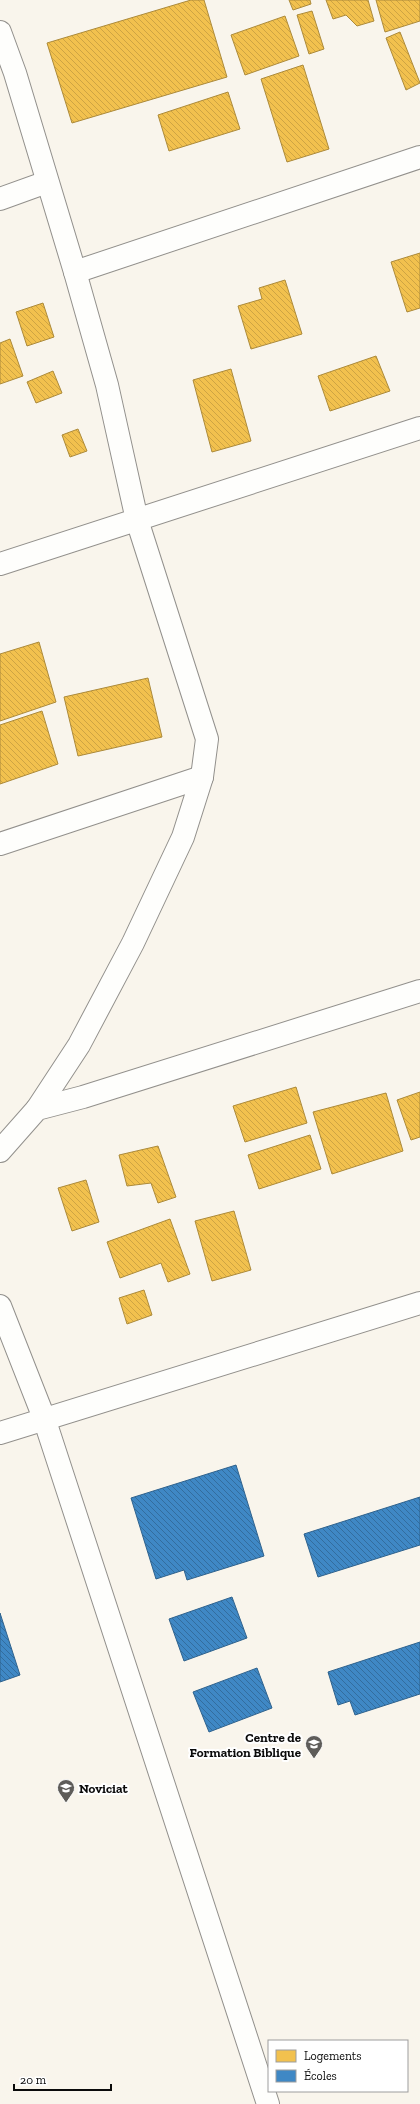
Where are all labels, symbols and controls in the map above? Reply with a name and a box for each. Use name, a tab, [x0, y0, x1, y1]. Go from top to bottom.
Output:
place label: Centre de Formation Biblique	[190, 1730, 302, 1760]
school or university icon: Centre de Formation Biblique	[304, 1734, 324, 1759]
school or university icon: Noviciat	[56, 1778, 76, 1803]
place label: Noviciat	[79, 1781, 128, 1796]
legend	[268, 2040, 408, 2092]
text: Logements	[304, 2049, 362, 2063]
scale bar	[14, 2066, 111, 2092]
text: Écoles	[304, 2068, 337, 2083]
text: 20 m	[20, 2073, 47, 2087]

